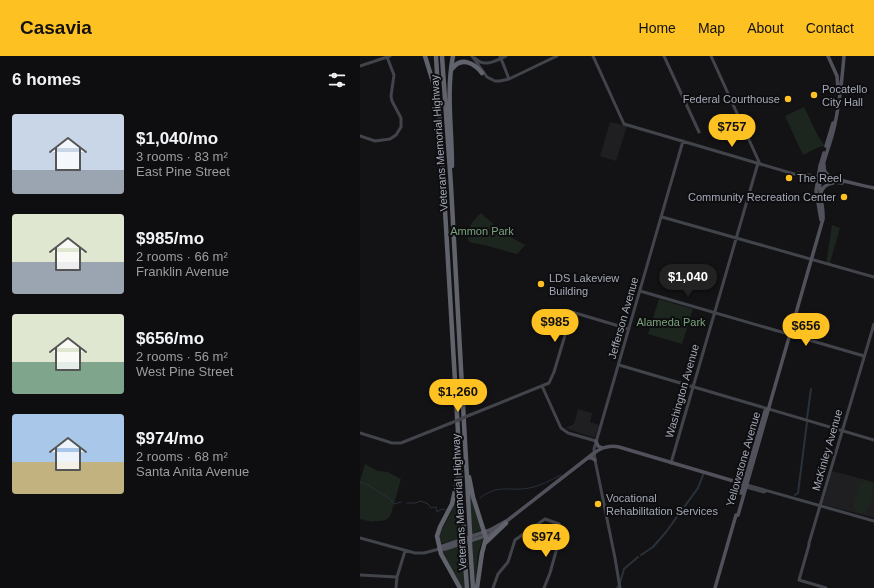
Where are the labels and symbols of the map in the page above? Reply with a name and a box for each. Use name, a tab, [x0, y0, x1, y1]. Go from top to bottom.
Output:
street label: Veterans Memorial Highway	[428, 74, 450, 212]
place label: Pocatello City Hall	[822, 83, 867, 108]
marker: Pocatello City Hall	[809, 90, 819, 100]
place label: Federal Courthouse	[683, 93, 780, 105]
marker: Federal Courthouse	[783, 94, 793, 104]
pin: $757	[708, 114, 756, 148]
place label: The Reel	[797, 172, 842, 184]
marker: The Reel	[784, 173, 794, 183]
place label: Community Recreation Center	[688, 191, 836, 203]
marker: Community Recreation Center	[839, 192, 849, 202]
park label: Ammon Park	[450, 225, 514, 237]
pin: $1,040	[655, 264, 721, 298]
place label: LDS Lakeview Building	[549, 272, 619, 297]
street label: Jefferson Avenue	[606, 276, 640, 360]
marker: LDS Lakeview Building	[536, 279, 546, 289]
pin: $985	[531, 309, 579, 343]
pin: $656	[782, 313, 830, 347]
park label: Alameda Park	[636, 316, 706, 328]
street label: Washington Avenue	[663, 343, 701, 439]
pin: $1,260	[425, 379, 491, 413]
street label: McKinley Avenue	[810, 408, 844, 492]
street label: Yellowstone Avenue	[724, 410, 762, 508]
street label: Veterans Memorial Highway	[449, 433, 469, 571]
place label: Vocational Rehabilitation Services	[606, 492, 718, 517]
marker: Vocational Rehabilitation Services	[593, 499, 603, 509]
pin: $974	[522, 524, 570, 558]

